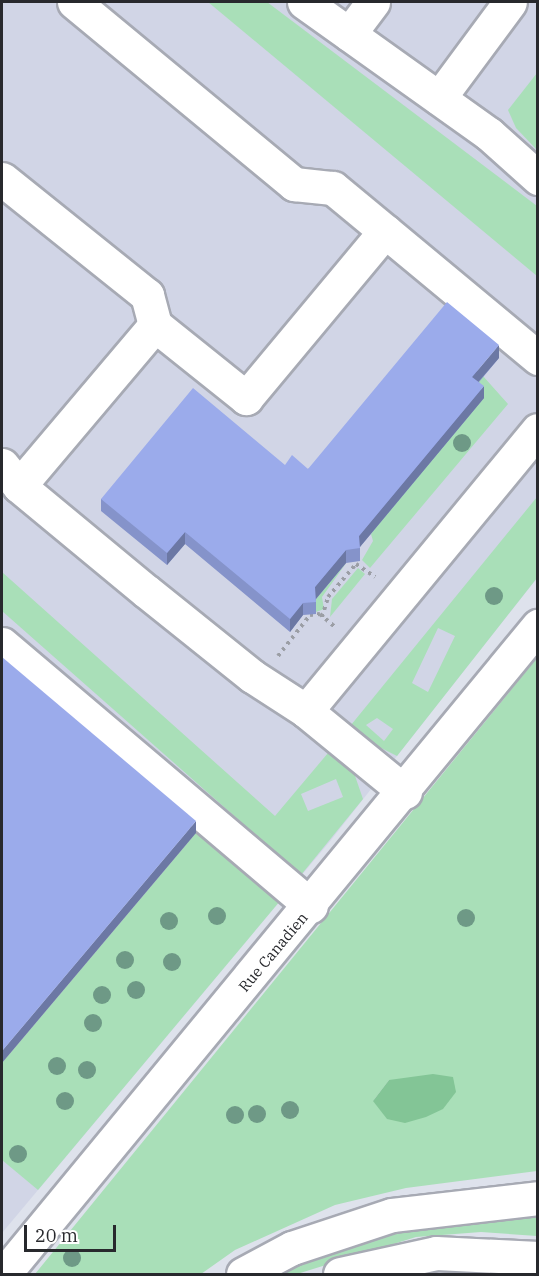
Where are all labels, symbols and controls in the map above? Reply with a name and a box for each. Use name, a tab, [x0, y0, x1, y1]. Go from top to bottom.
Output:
street label: Rue Canadien	[235, 909, 311, 995]
scale bar	[27, 1213, 118, 1251]
text: 20 m	[35, 1224, 78, 1247]

